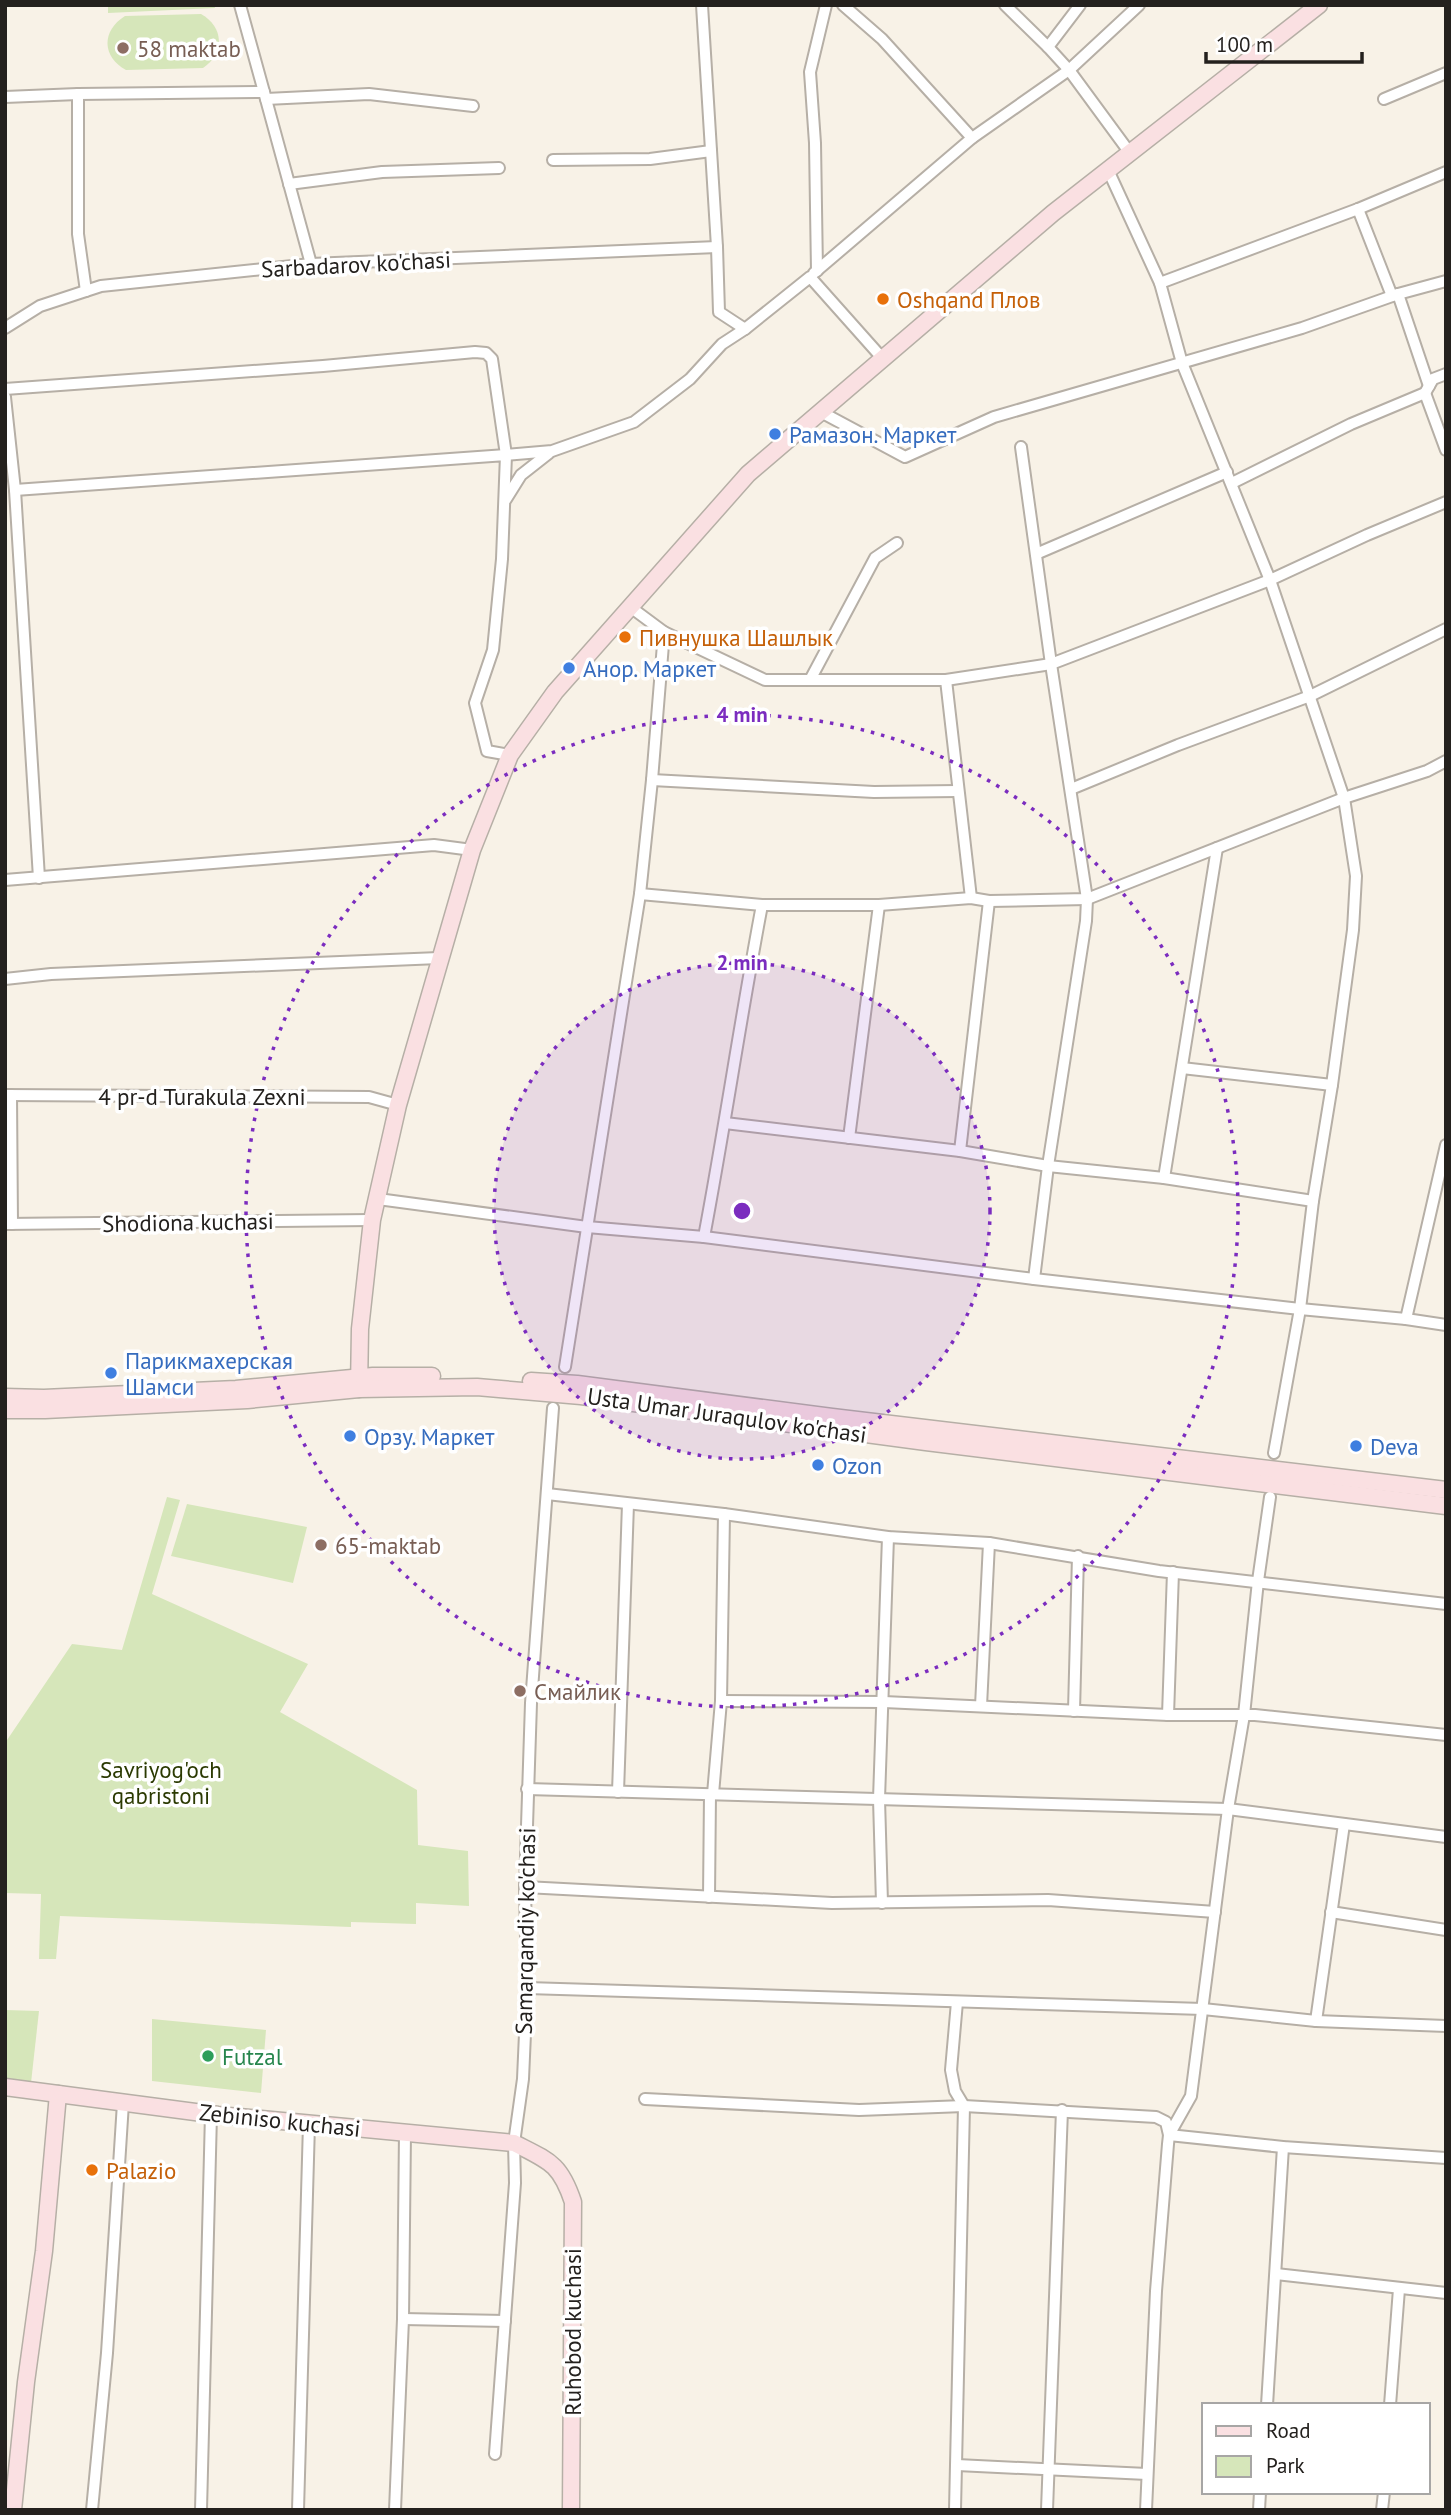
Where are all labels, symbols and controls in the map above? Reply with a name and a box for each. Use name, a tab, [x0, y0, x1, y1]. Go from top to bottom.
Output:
scale bar	[1206, 21, 1362, 65]
text: 100 m	[1216, 31, 1273, 58]
place label: 58 maktab	[137, 34, 241, 63]
marker: 58 maktab	[115, 40, 131, 56]
street label: Sarbadarov ko'chasi	[260, 245, 452, 283]
place label: Oshqand Плов	[897, 285, 1040, 314]
marker: Oshqand Плов	[875, 291, 891, 307]
place label: Рамазон. Маркет	[789, 420, 957, 449]
marker: Рамазон. Маркет	[767, 426, 783, 442]
place label: Пивнушка Шашлык	[639, 623, 833, 652]
marker: Пивнушка Шашлык	[617, 629, 633, 645]
place label: Анор. Маркет	[583, 654, 717, 683]
marker: Анор. Маркет	[561, 660, 577, 676]
text: 4 min	[716, 701, 768, 728]
text: 2 min	[716, 949, 768, 976]
street label: 4 pr-d Turakula Zexni	[98, 1082, 306, 1111]
centre of rings	[730, 1199, 754, 1223]
street label: Shodiona kuchasi	[102, 1206, 274, 1238]
place label: Парикмахерская Шамси	[125, 1346, 293, 1401]
marker: Парикмахерская Шамси	[103, 1365, 119, 1381]
street label: Usta Umar Juraqulov ko'chasi	[585, 1381, 869, 1449]
place label: Орзу. Маркет	[364, 1422, 495, 1451]
marker: Орзу. Маркет	[342, 1428, 358, 1444]
place label: Deva	[1370, 1432, 1419, 1461]
marker: Deva	[1348, 1438, 1364, 1454]
place label: Ozon	[832, 1451, 882, 1480]
marker: Ozon	[810, 1457, 826, 1473]
place label: 65-maktab	[335, 1531, 441, 1560]
marker: 65-maktab	[313, 1537, 329, 1553]
place label: Смайлик	[534, 1677, 621, 1706]
marker: Смайлик	[512, 1683, 528, 1699]
park label: Savriyog'och qabristoni	[100, 1755, 222, 1810]
street label: Samarqandiy ko'chasi	[509, 1827, 541, 2035]
place label: Futzal	[222, 2042, 283, 2071]
marker: Futzal	[200, 2048, 216, 2064]
street label: Zebiniso kuchasi	[198, 2097, 362, 2143]
place label: Palazio	[106, 2156, 176, 2185]
marker: Palazio	[84, 2162, 100, 2178]
street label: Ruhobod kuchasi	[558, 2248, 587, 2416]
legend	[1202, 2403, 1430, 2494]
text: Road	[1266, 2417, 1310, 2444]
text: Park	[1266, 2452, 1305, 2479]

